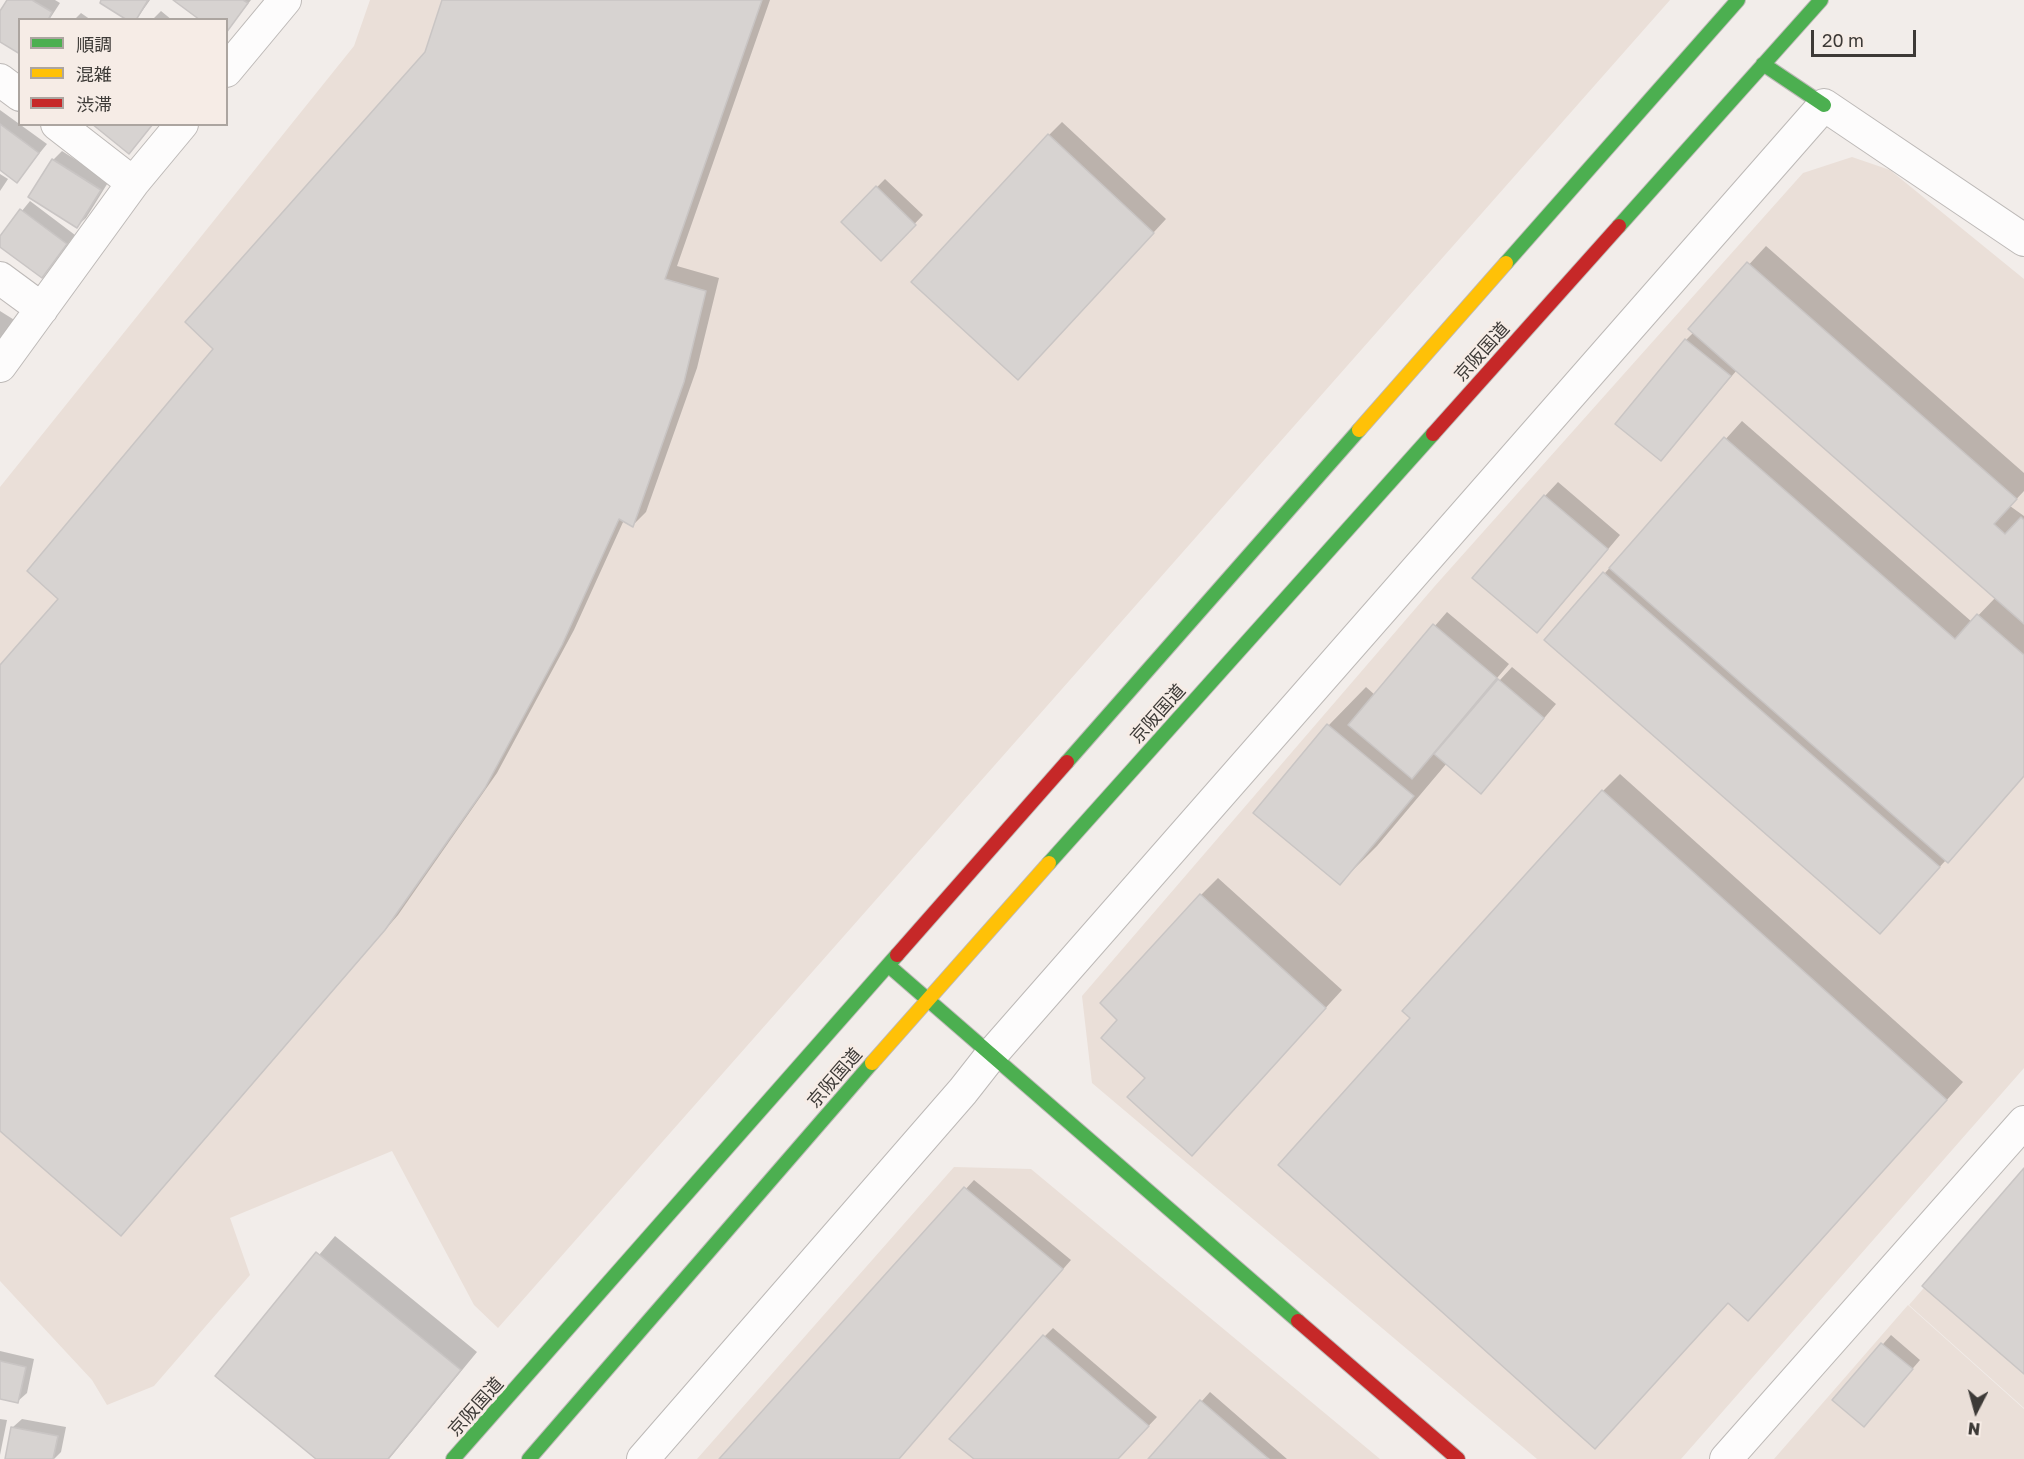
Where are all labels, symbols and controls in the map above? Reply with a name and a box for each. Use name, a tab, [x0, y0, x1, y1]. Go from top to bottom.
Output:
legend	[18, 18, 228, 126]
scale bar	[1814, 18, 1919, 56]
text: 20 m	[1822, 29, 1864, 51]
text: 順調	[76, 33, 112, 55]
text: 混雑	[76, 63, 112, 85]
text: 渋滞	[76, 93, 112, 115]
street label: 京阪国道	[1450, 318, 1514, 386]
street label: 京阪国道	[1126, 680, 1190, 748]
street label: 京阪国道	[803, 1044, 867, 1112]
street label: 京阪国道	[444, 1373, 508, 1441]
north arrow	[1946, 1381, 2006, 1441]
text: N	[1967, 1418, 1981, 1439]

